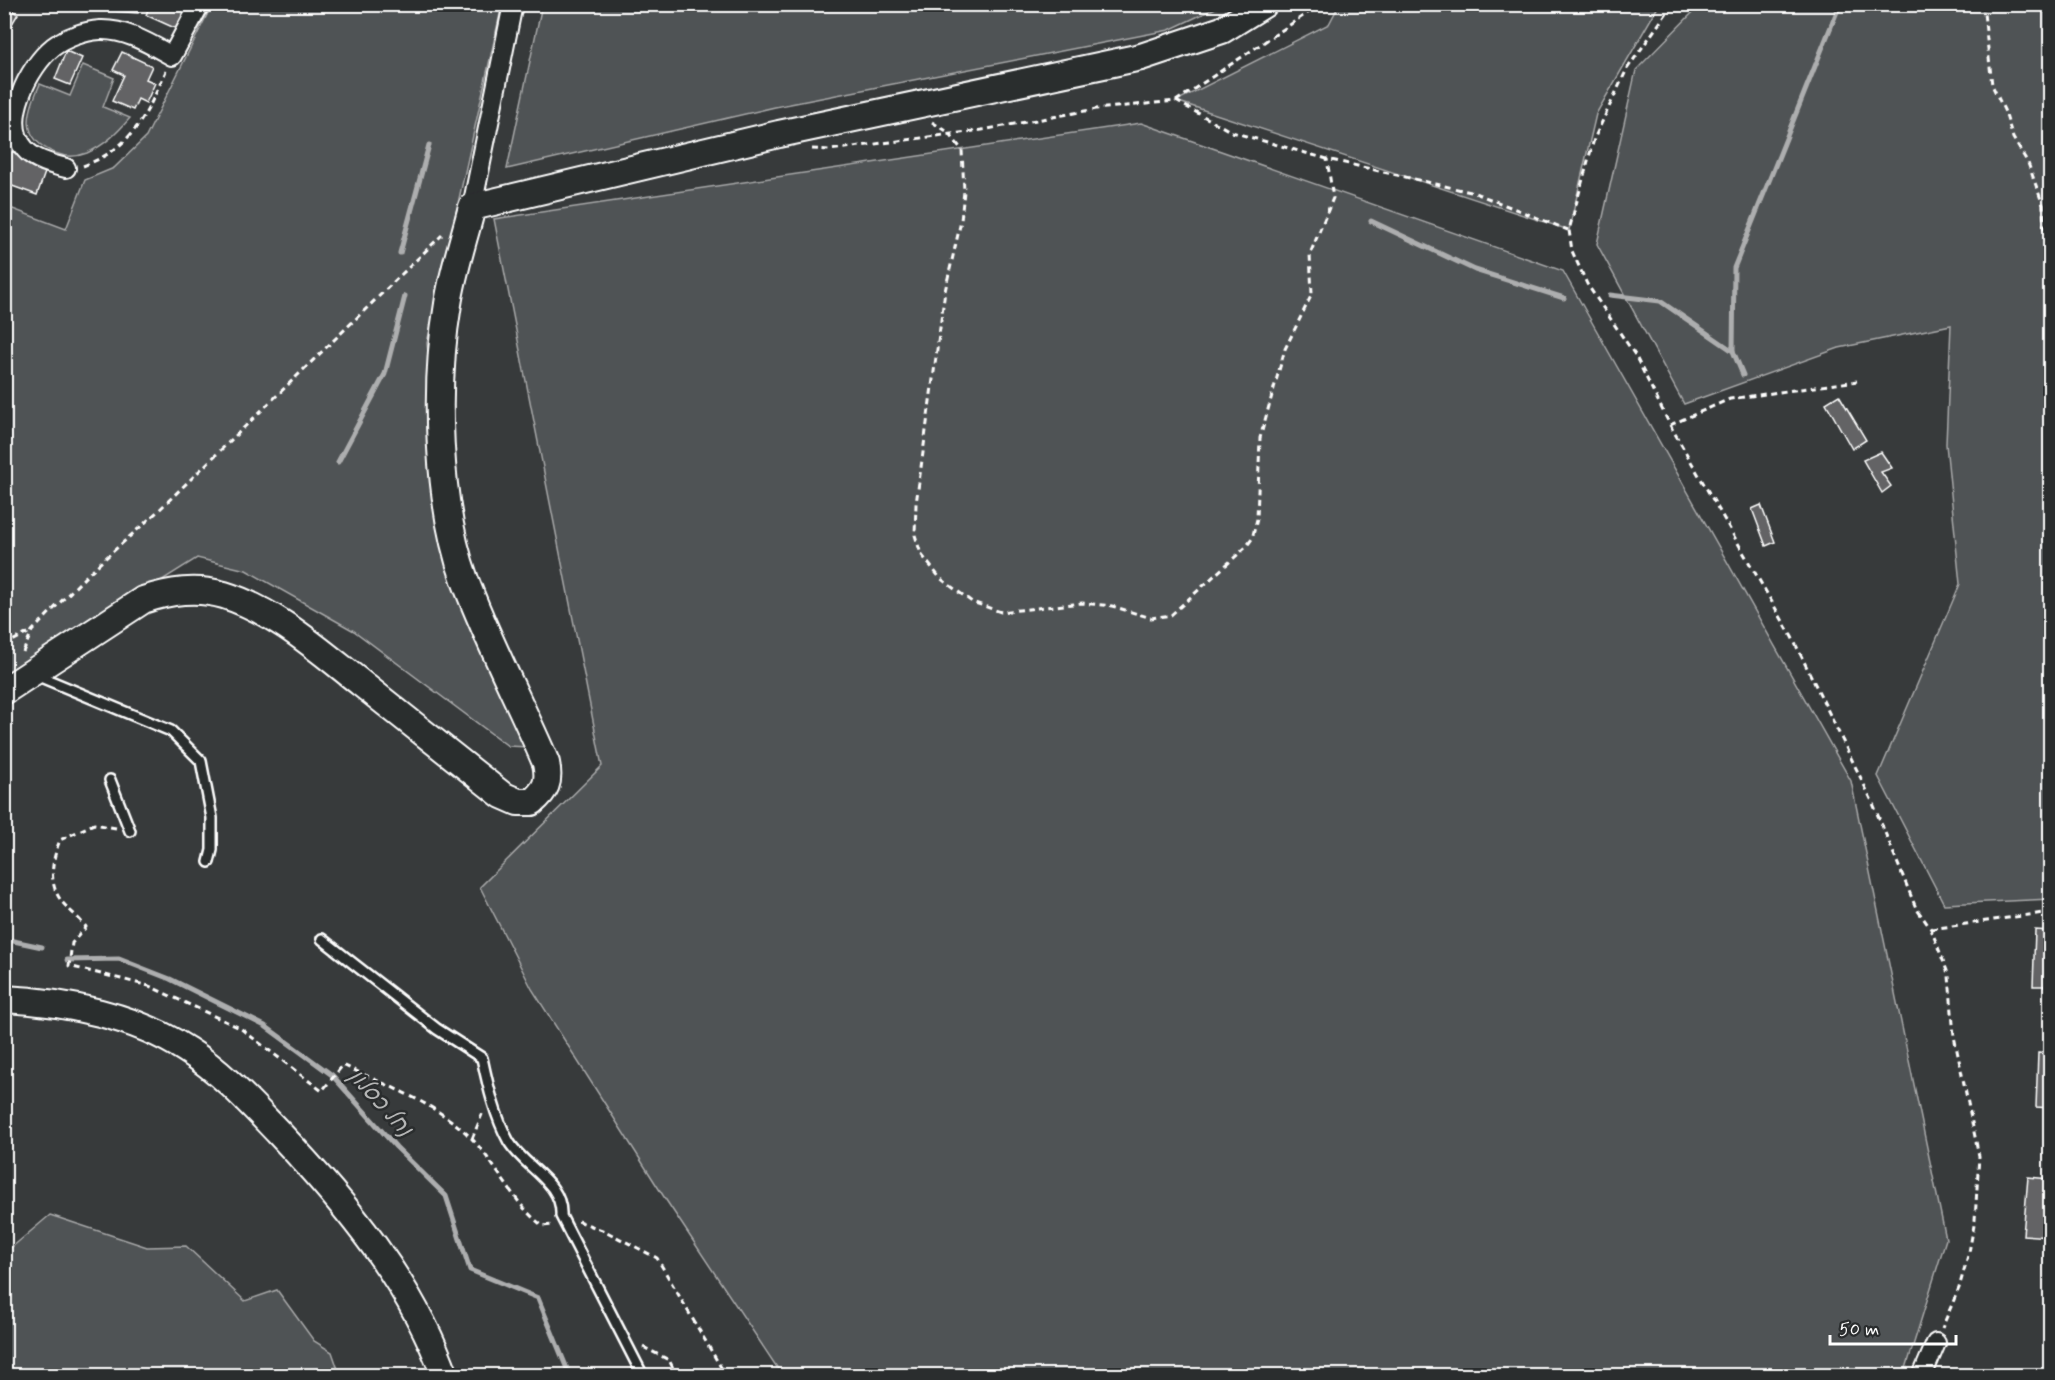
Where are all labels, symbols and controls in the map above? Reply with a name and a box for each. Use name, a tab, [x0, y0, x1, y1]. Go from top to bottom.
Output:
water label: נחל כסלון	[342, 1063, 419, 1144]
scale bar	[1830, 1308, 1956, 1346]
text: 50 m	[1839, 1318, 1879, 1342]

